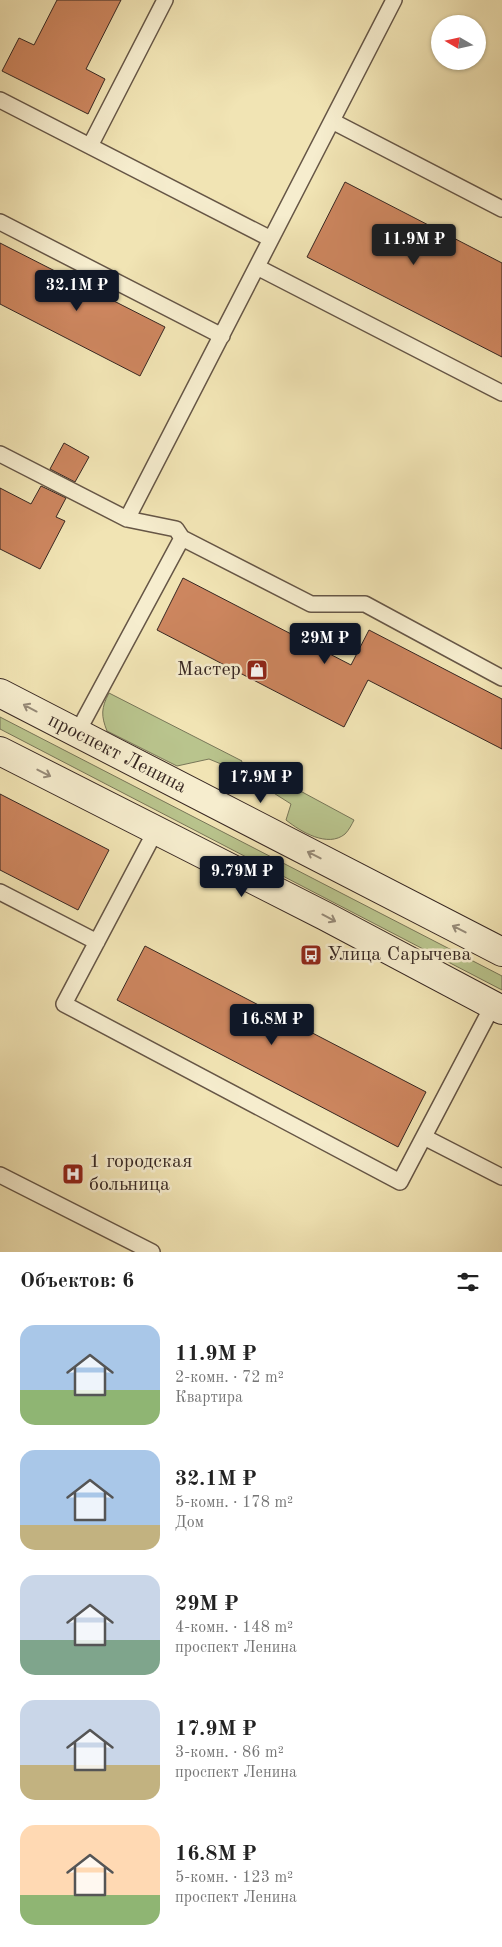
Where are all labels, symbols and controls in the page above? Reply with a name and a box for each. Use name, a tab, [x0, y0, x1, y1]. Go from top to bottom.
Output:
north arrow	[431, 15, 486, 70]
map controls	[431, 15, 486, 70]
pin: 11.9M ₽	[368, 224, 460, 266]
text: 11.9M ₽	[383, 232, 445, 248]
pin: 32.1M ₽	[31, 270, 123, 312]
text: 32.1M ₽	[46, 278, 108, 294]
pin: 29M ₽	[290, 622, 360, 665]
text: 29M ₽	[301, 631, 349, 647]
shop icon: Мастер	[245, 658, 269, 682]
place label: Мастер	[177, 660, 241, 680]
one-way arrow	[22, 703, 37, 713]
street label: проспект Ленина	[45, 710, 190, 798]
pin: 17.9M ₽	[215, 762, 307, 804]
one-way arrow	[36, 768, 51, 778]
text: 17.9M ₽	[230, 770, 292, 786]
one-way arrow	[307, 850, 322, 859]
pin: 9.79M ₽	[196, 856, 288, 898]
text: 9.79M ₽	[211, 864, 273, 880]
one-way arrow	[321, 914, 336, 923]
one-way arrow	[451, 924, 466, 934]
bus stop icon: Улица Сарычева	[299, 943, 323, 967]
place label: Улица Сарычева	[327, 945, 471, 965]
pin: 16.8M ₽	[226, 1004, 318, 1046]
text: 16.8M ₽	[241, 1012, 303, 1028]
place label: 1 городская больница	[89, 1152, 192, 1195]
hospital icon: 1 городская больница	[61, 1162, 85, 1186]
icon: filters	[454, 1268, 482, 1296]
text: Объектов: 6	[20, 1271, 134, 1292]
text: 11.9M ₽	[175, 1344, 257, 1365]
icon: home	[60, 1345, 120, 1405]
text: 2-комн. · 72 m²	[175, 1370, 284, 1386]
text: Квартира	[175, 1390, 243, 1406]
text: 32.1M ₽	[175, 1469, 257, 1490]
icon: home	[60, 1470, 120, 1530]
text: 5-комн. · 178 m²	[175, 1495, 293, 1511]
text: Дом	[175, 1515, 204, 1531]
text: 29M ₽	[175, 1594, 239, 1615]
icon: home	[60, 1595, 120, 1655]
text: 4-комн. · 148 m²	[175, 1620, 293, 1636]
text: проспект Ленина	[175, 1640, 297, 1656]
text: 17.9M ₽	[175, 1719, 257, 1740]
icon: home	[60, 1720, 120, 1780]
text: 3-комн. · 86 m²	[175, 1745, 284, 1761]
text: проспект Ленина	[175, 1765, 297, 1781]
text: 16.8M ₽	[175, 1844, 257, 1865]
icon: home	[60, 1845, 120, 1905]
text: 5-комн. · 123 m²	[175, 1870, 293, 1886]
text: проспект Ленина	[175, 1890, 297, 1906]

